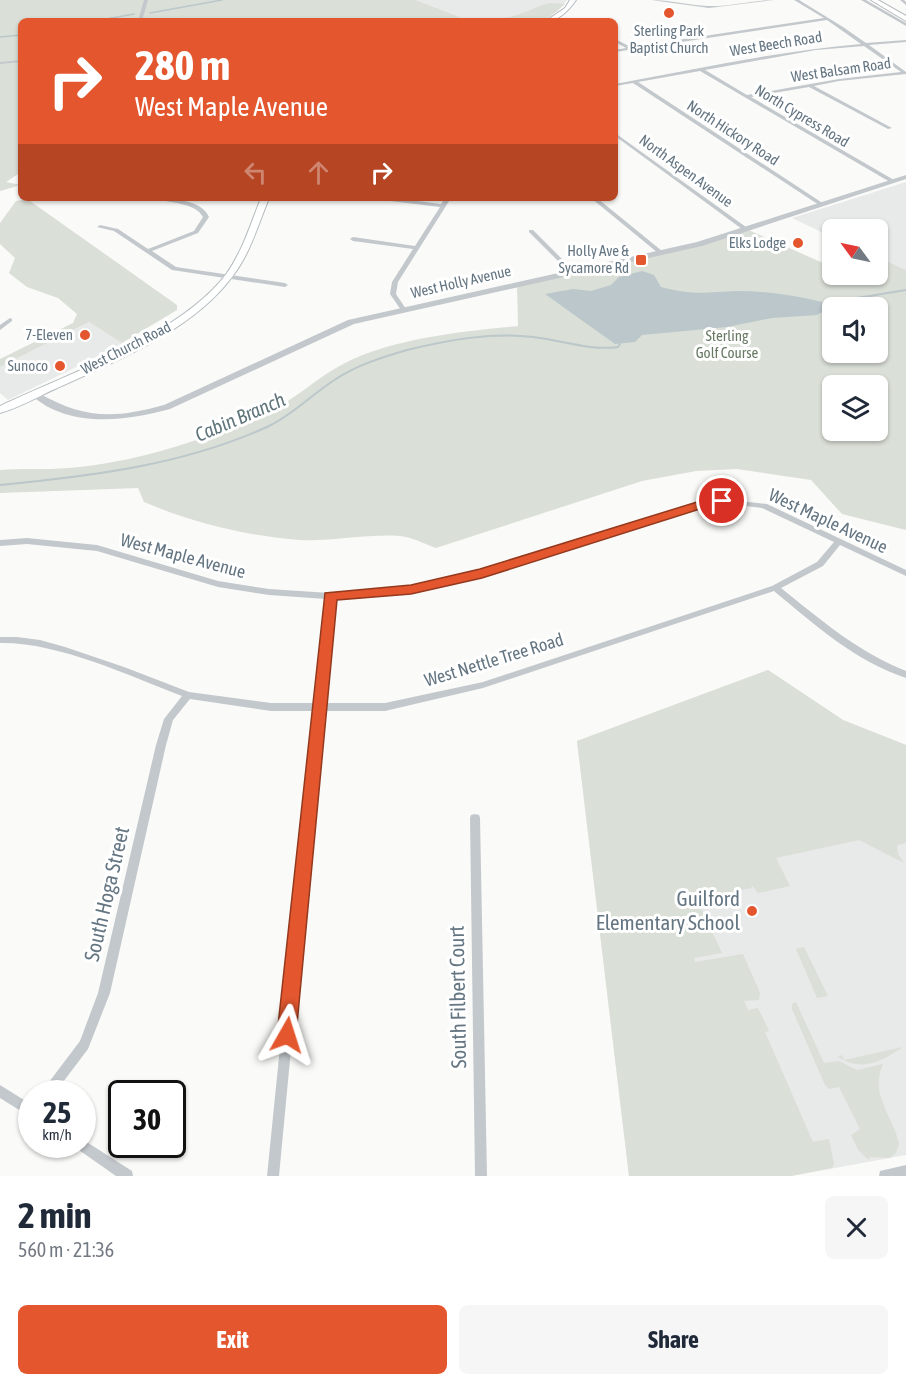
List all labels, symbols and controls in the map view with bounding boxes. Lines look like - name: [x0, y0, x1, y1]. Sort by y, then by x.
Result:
- marker: Sterling Park Baptist Church: [662, 6, 676, 20]
- place label: Sterling Park Baptist Church: [629, 22, 709, 56]
- street label: West Beech Road: [729, 28, 823, 59]
- text: 280 m: [135, 41, 230, 89]
- icon: right: [36, 42, 114, 120]
- street label: West Balsam Road: [790, 54, 892, 85]
- street label: North Cypress Road: [752, 81, 852, 150]
- text: West Maple Avenue: [135, 91, 328, 122]
- street label: North Hickory Road: [684, 97, 782, 169]
- street label: North Aspen Avenue: [636, 131, 736, 210]
- icon: left: [239, 156, 272, 189]
- icon: ahead: [302, 156, 335, 189]
- icon: right: [365, 156, 398, 189]
- north arrow: [822, 219, 888, 285]
- map controls: [822, 219, 888, 441]
- place label: Elks Lodge: [729, 234, 786, 251]
- marker: Elks Lodge: [791, 236, 805, 250]
- place label: Holly Ave & Sycamore Rd: [559, 242, 629, 276]
- marker: Holly Ave & Sycamore Rd: [634, 253, 648, 267]
- street label: West Holly Avenue: [409, 262, 513, 301]
- button: sound: [822, 297, 888, 363]
- street label: West Church Road: [78, 318, 173, 377]
- place label: 7-Eleven: [25, 326, 73, 343]
- park label: Sterling Golf Course: [696, 327, 759, 361]
- marker: 7-Eleven: [78, 328, 92, 342]
- place label: Sunoco: [8, 357, 48, 374]
- marker: Sunoco: [53, 359, 67, 373]
- button: layers: [822, 375, 888, 441]
- water label: Cabin Branch: [191, 387, 289, 446]
- pin: [696, 475, 747, 526]
- icon: arrive: [705, 484, 738, 517]
- street label: West Maple Avenue: [765, 484, 891, 557]
- street label: West Maple Avenue: [118, 529, 248, 582]
- street label: West Nettle Tree Road: [422, 628, 566, 691]
- street label: South Hoga Street: [79, 824, 133, 963]
- place label: Guilford Elementary School: [596, 886, 740, 934]
- marker: Guilford Elementary School: [745, 904, 759, 918]
- street label: South Filbert Court: [444, 925, 470, 1069]
- position arrow: [255, 1003, 319, 1067]
- speed limit sign: 30: [108, 1080, 186, 1158]
- text: 25: [43, 1095, 71, 1129]
- text: km/h: [42, 1126, 72, 1143]
- text: 2 min: [18, 1194, 92, 1236]
- button: close: [825, 1196, 888, 1259]
- text: 560 m · 21:36: [18, 1238, 114, 1261]
- button: Exit: [18, 1305, 447, 1374]
- button: Share: [459, 1305, 888, 1374]

